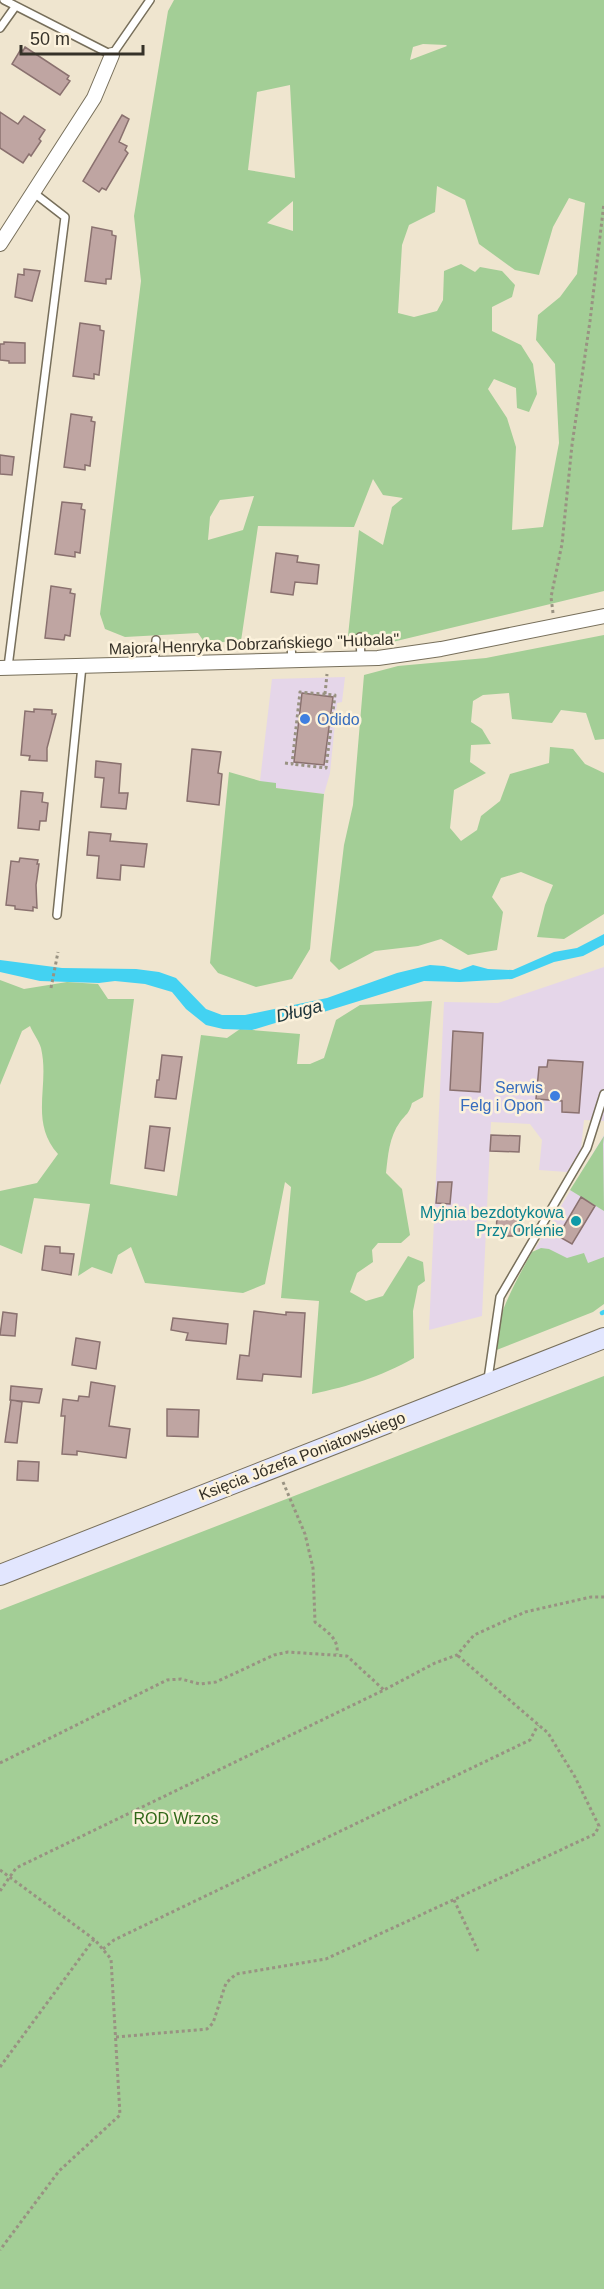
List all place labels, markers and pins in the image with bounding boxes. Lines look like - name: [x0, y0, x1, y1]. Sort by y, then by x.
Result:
- place label: Odido: [317, 711, 360, 728]
- marker: Odido: [298, 712, 312, 726]
- place label: Serwis Felg i Opon: [460, 1079, 543, 1114]
- marker: Serwis Felg i Opon: [548, 1089, 562, 1103]
- place label: Myjnia bezdotykowa Przy Orlenie: [420, 1204, 564, 1239]
- marker: Myjnia bezdotykowa Przy Orlenie: [569, 1214, 583, 1228]

